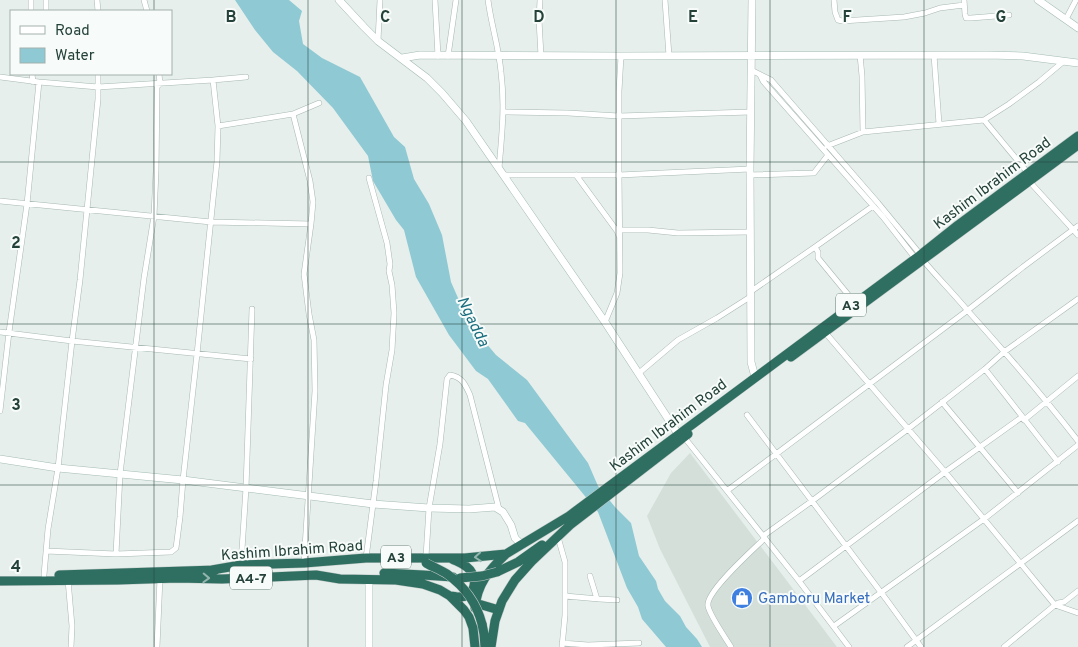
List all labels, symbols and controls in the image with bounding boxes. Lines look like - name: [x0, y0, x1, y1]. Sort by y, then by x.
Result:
- text: B: [225, 8, 237, 28]
- text: C: [380, 8, 390, 28]
- text: D: [533, 8, 545, 28]
- text: E: [688, 8, 698, 28]
- text: F: [842, 8, 852, 28]
- text: G: [996, 8, 1006, 28]
- legend: [10, 10, 172, 75]
- text: Road: [55, 22, 90, 41]
- text: Water: [55, 47, 95, 66]
- street label: Kashim Ibrahim Road: [930, 134, 1055, 235]
- text: 2: [11, 234, 21, 254]
- water label: Ngadda: [451, 293, 493, 351]
- road number: A3: [836, 294, 866, 316]
- street label: Kashim Ibrahim Road: [606, 376, 731, 477]
- text: 3: [11, 396, 21, 416]
- street label: Kashim Ibrahim Road: [220, 537, 364, 566]
- road number: A3: [381, 546, 411, 568]
- one-way arrow: [474, 551, 482, 562]
- text: 4: [11, 558, 21, 578]
- road number: A4-7: [230, 566, 272, 590]
- one-way arrow: [202, 573, 210, 584]
- shop icon: Gamboru Market: [730, 586, 754, 610]
- place label: Gamboru Market: [758, 590, 870, 609]

